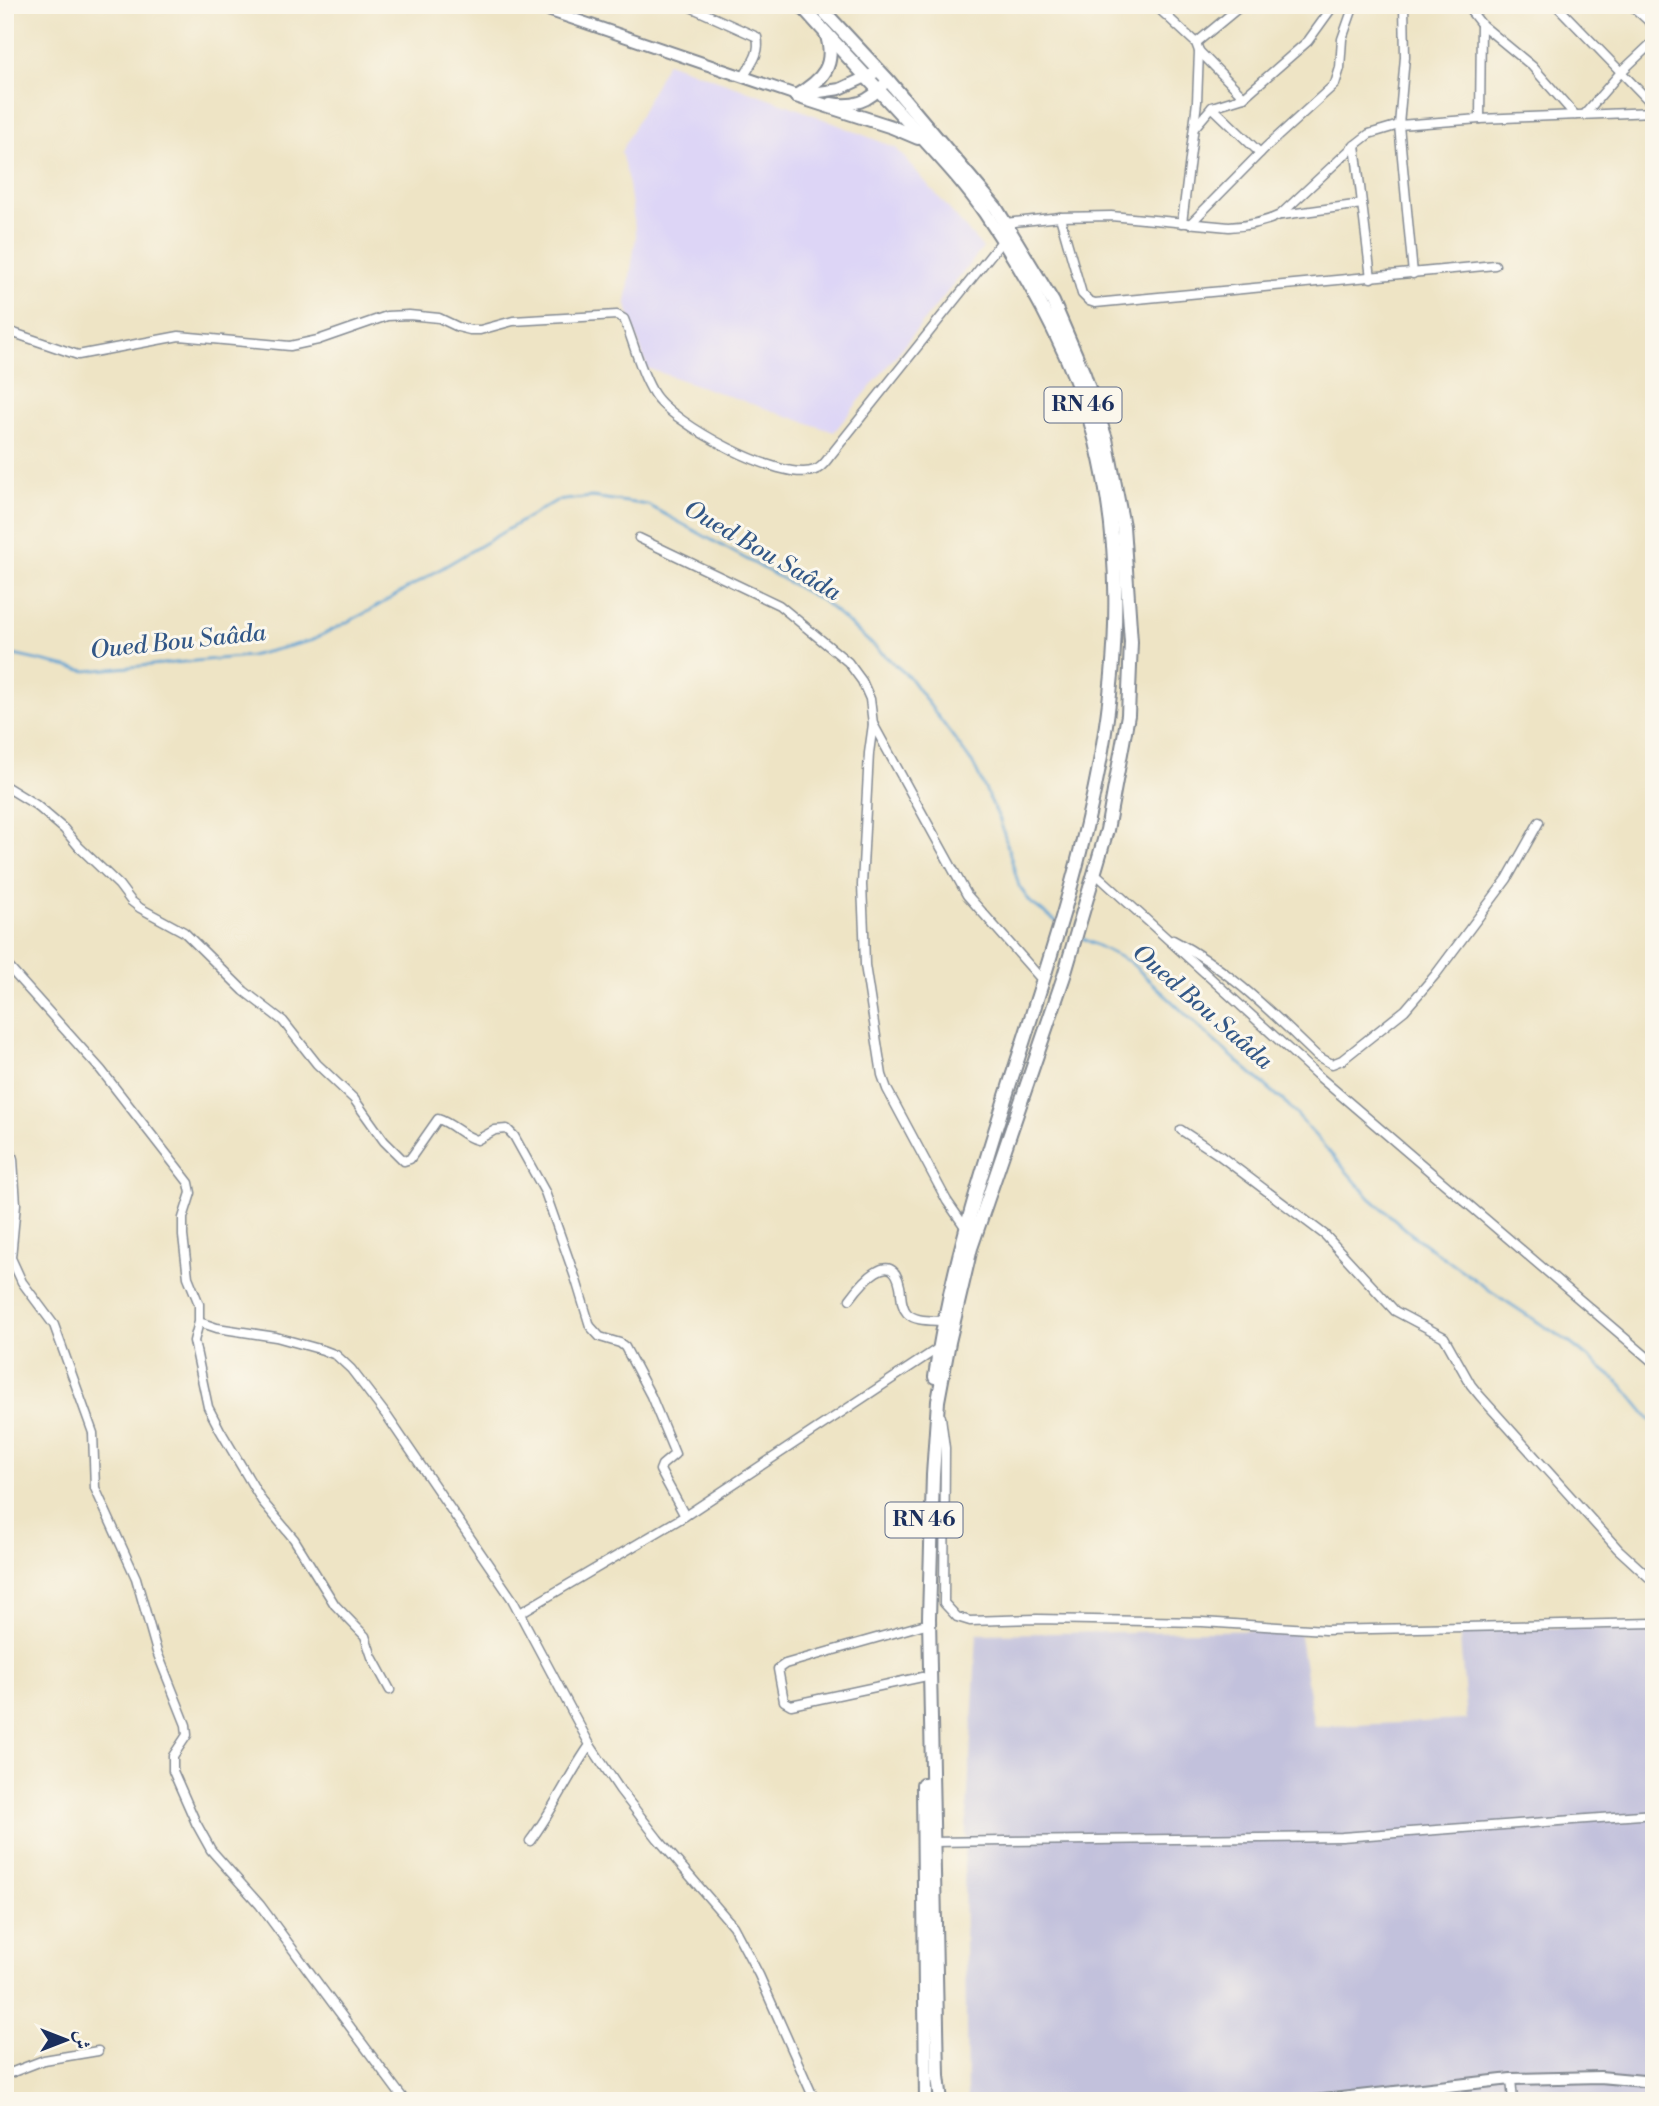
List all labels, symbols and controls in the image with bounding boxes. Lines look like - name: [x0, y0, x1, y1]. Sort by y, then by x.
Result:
- road number: RN 46: [1044, 388, 1122, 422]
- water label: Oued Bou Saâda: [678, 494, 846, 608]
- water label: Oued Bou Saâda: [89, 618, 268, 666]
- water label: Oued Bou Saâda: [1126, 938, 1279, 1077]
- road number: RN 46: [886, 1502, 962, 1538]
- north arrow: [32, 2004, 102, 2074]
- text: ش: [70, 2031, 94, 2049]

